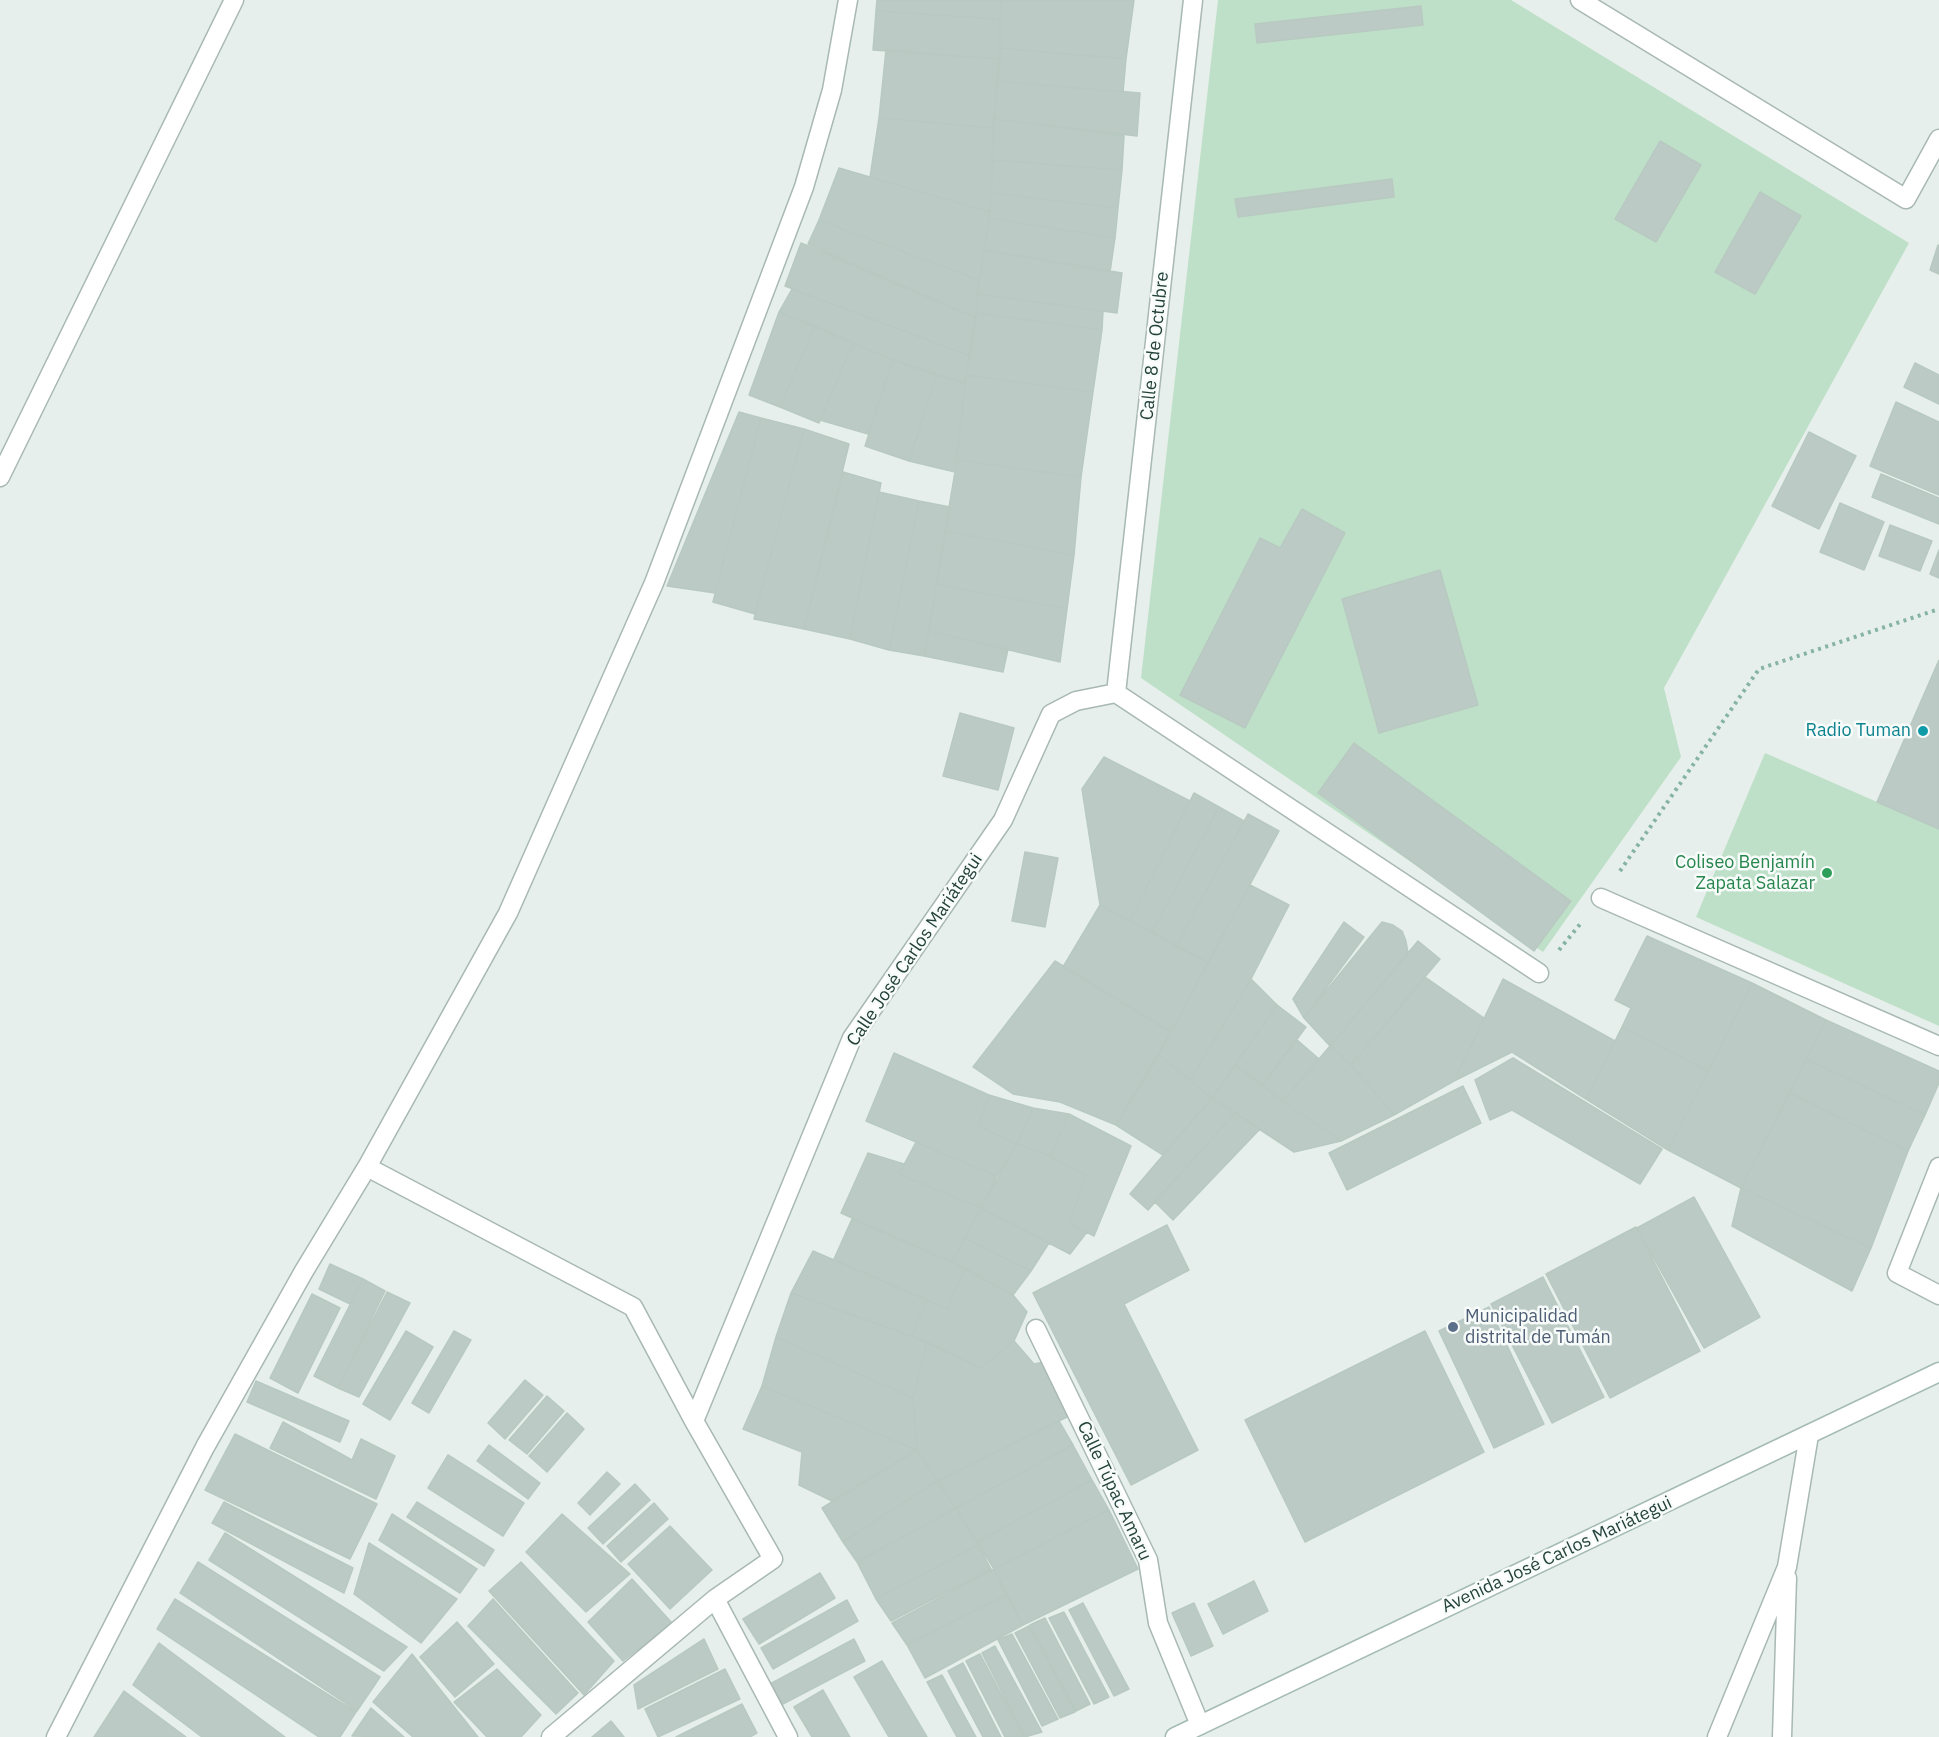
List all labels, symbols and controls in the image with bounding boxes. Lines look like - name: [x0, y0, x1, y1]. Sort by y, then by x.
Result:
- street label: Calle 8 de Octubre: [1136, 271, 1174, 421]
- place label: Radio Tuman: [1806, 720, 1911, 742]
- marker: Radio Tuman: [1916, 724, 1930, 738]
- street label: Calle José Carlos Mariátegui: [842, 850, 988, 1050]
- place label: Coliseo Benjamín Zapata Salazar: [1675, 852, 1815, 894]
- marker: Coliseo Benjamín Zapata Salazar: [1820, 866, 1834, 880]
- place label: Municipalidad distrital de Tumán: [1465, 1306, 1611, 1348]
- marker: Municipalidad distrital de Tumán: [1446, 1320, 1460, 1334]
- street label: Calle Túpac Amaru: [1072, 1418, 1156, 1564]
- street label: Avenida José Carlos Mariátegui: [1438, 1492, 1676, 1618]

